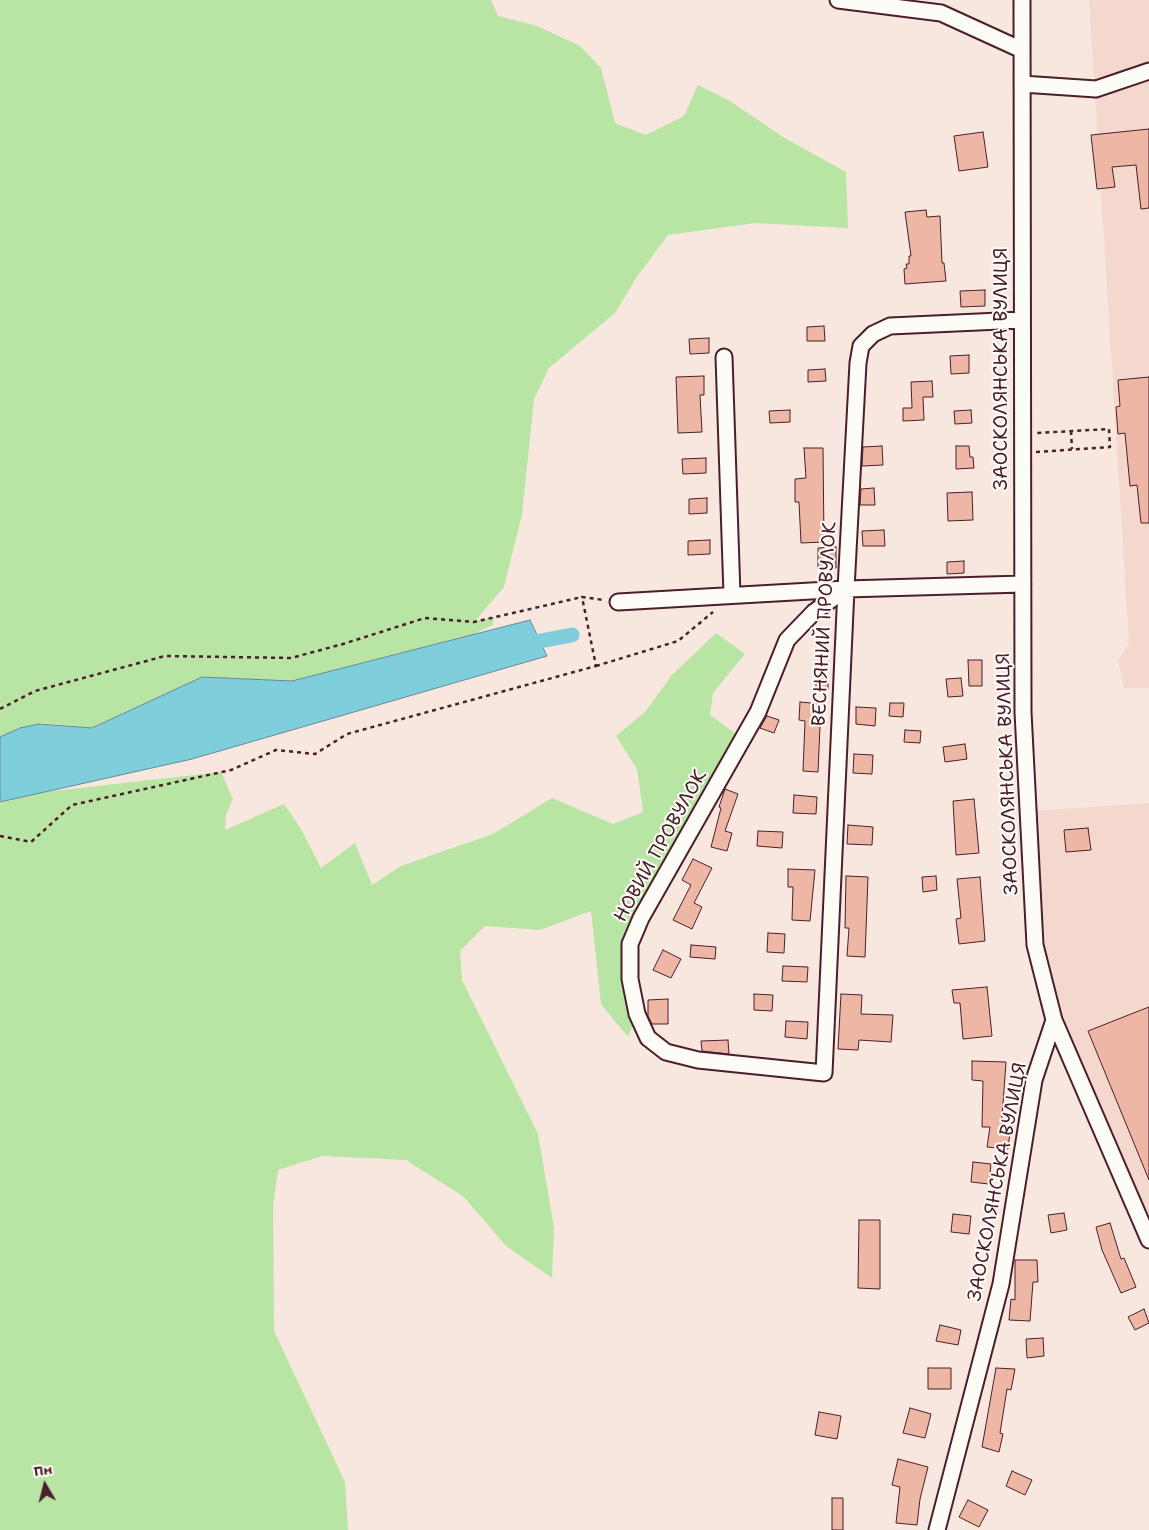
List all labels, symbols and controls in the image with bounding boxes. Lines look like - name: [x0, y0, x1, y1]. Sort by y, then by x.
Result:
- street label: ЗАОСКОЛЯНСЬКА ВУЛИЦЯ: [991, 248, 1013, 490]
- street label: ВЕСНЯНИЙ ПРОВУЛОК: [808, 521, 842, 727]
- street label: ЗАОСКОЛЯНСЬКА ВУЛИЦЯ: [992, 652, 1024, 896]
- street label: НОВИЙ ПРОВУЛОК: [610, 766, 712, 926]
- street label: ЗАОСКОЛЯНСЬКА ВУЛИЦЯ: [964, 1061, 1032, 1303]
- north arrow: [20, 1460, 70, 1510]
- text: Пн: [32, 1460, 53, 1480]

